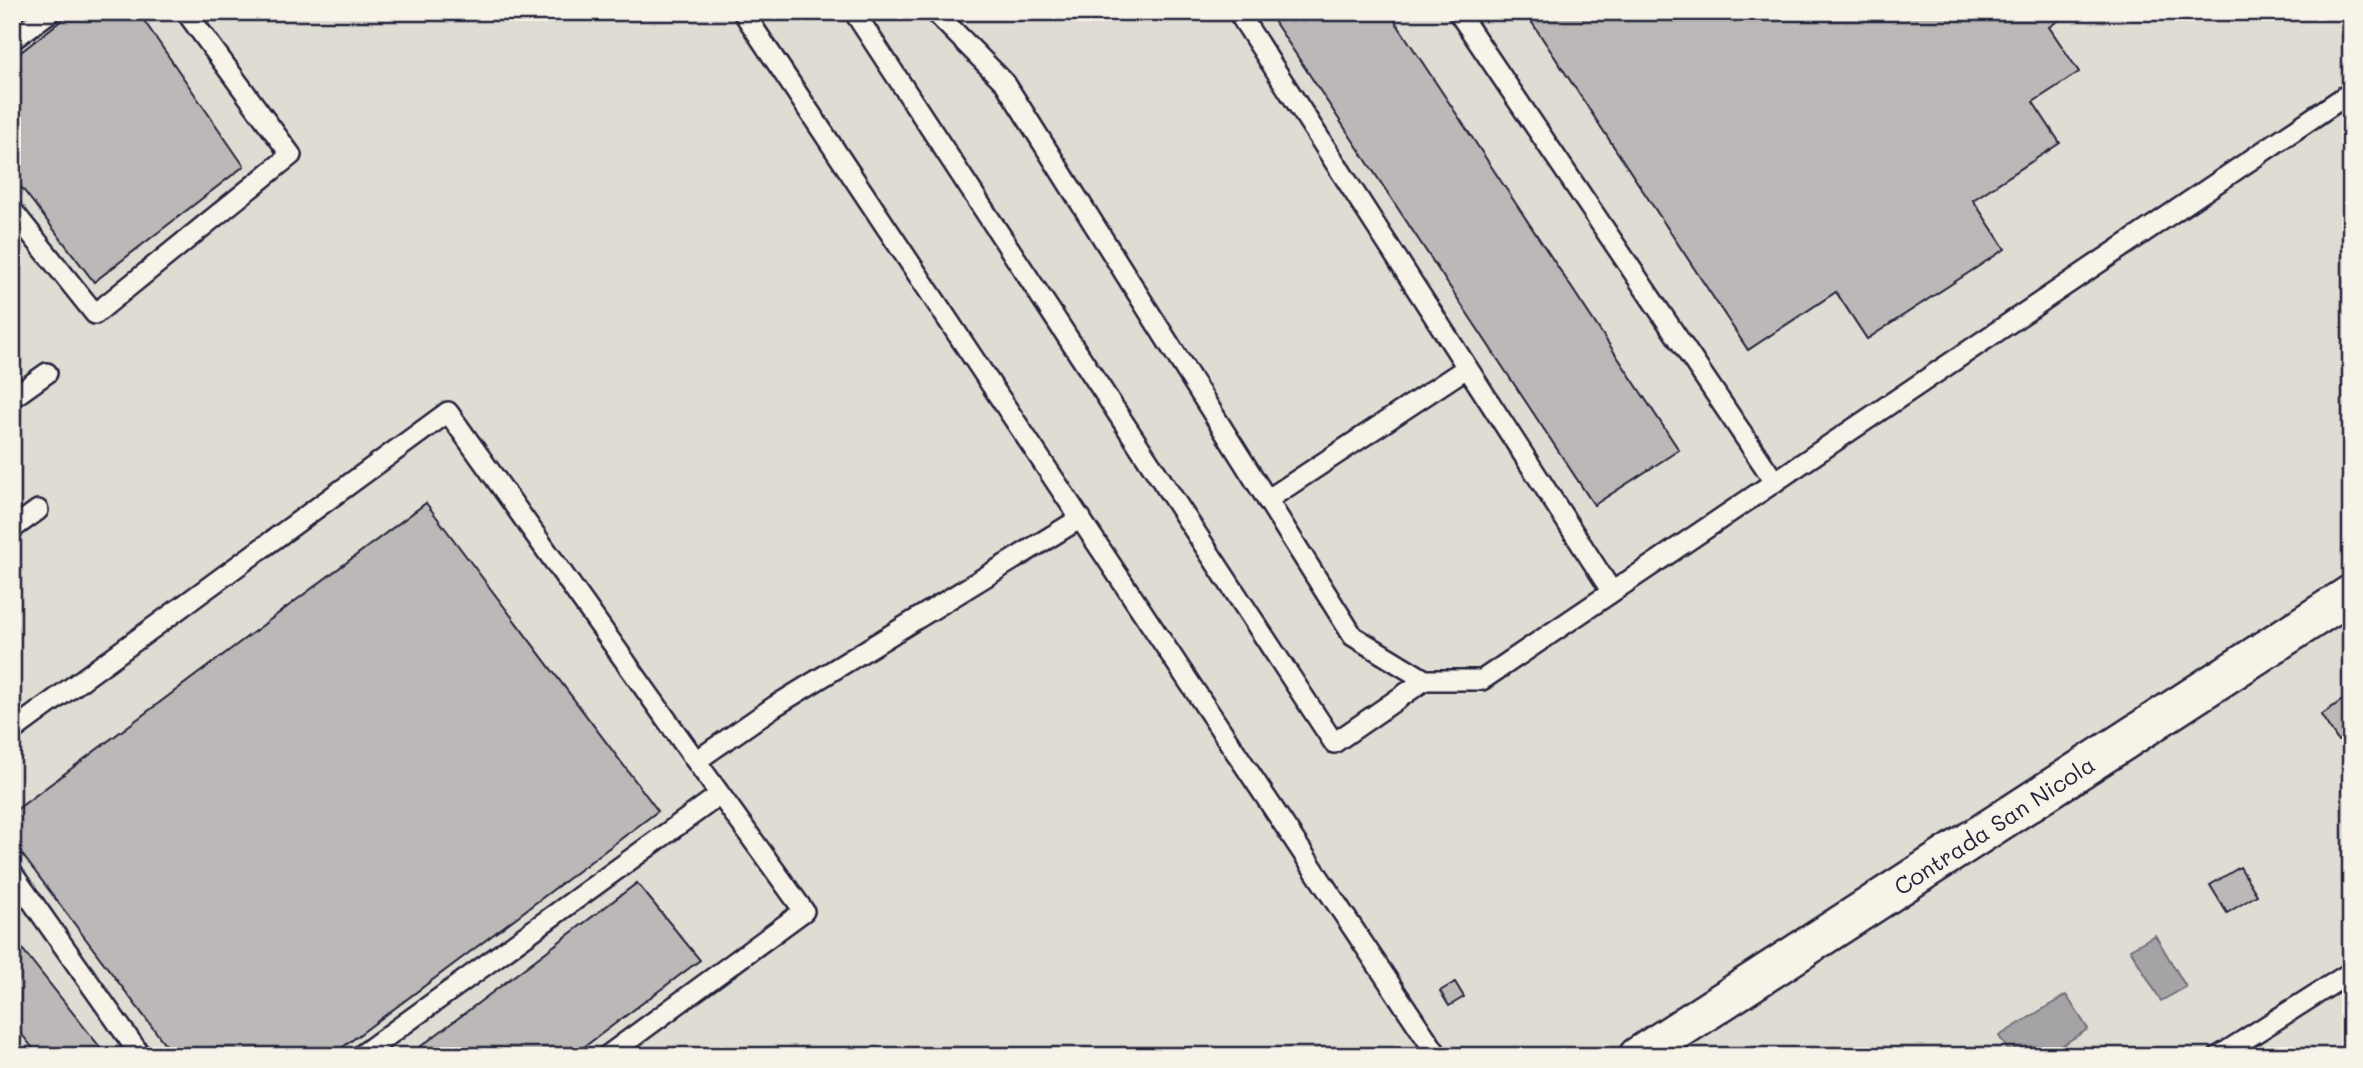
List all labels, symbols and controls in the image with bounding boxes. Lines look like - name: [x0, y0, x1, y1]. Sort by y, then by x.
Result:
- street label: Contrada San Nicola: [1888, 749, 2100, 901]

